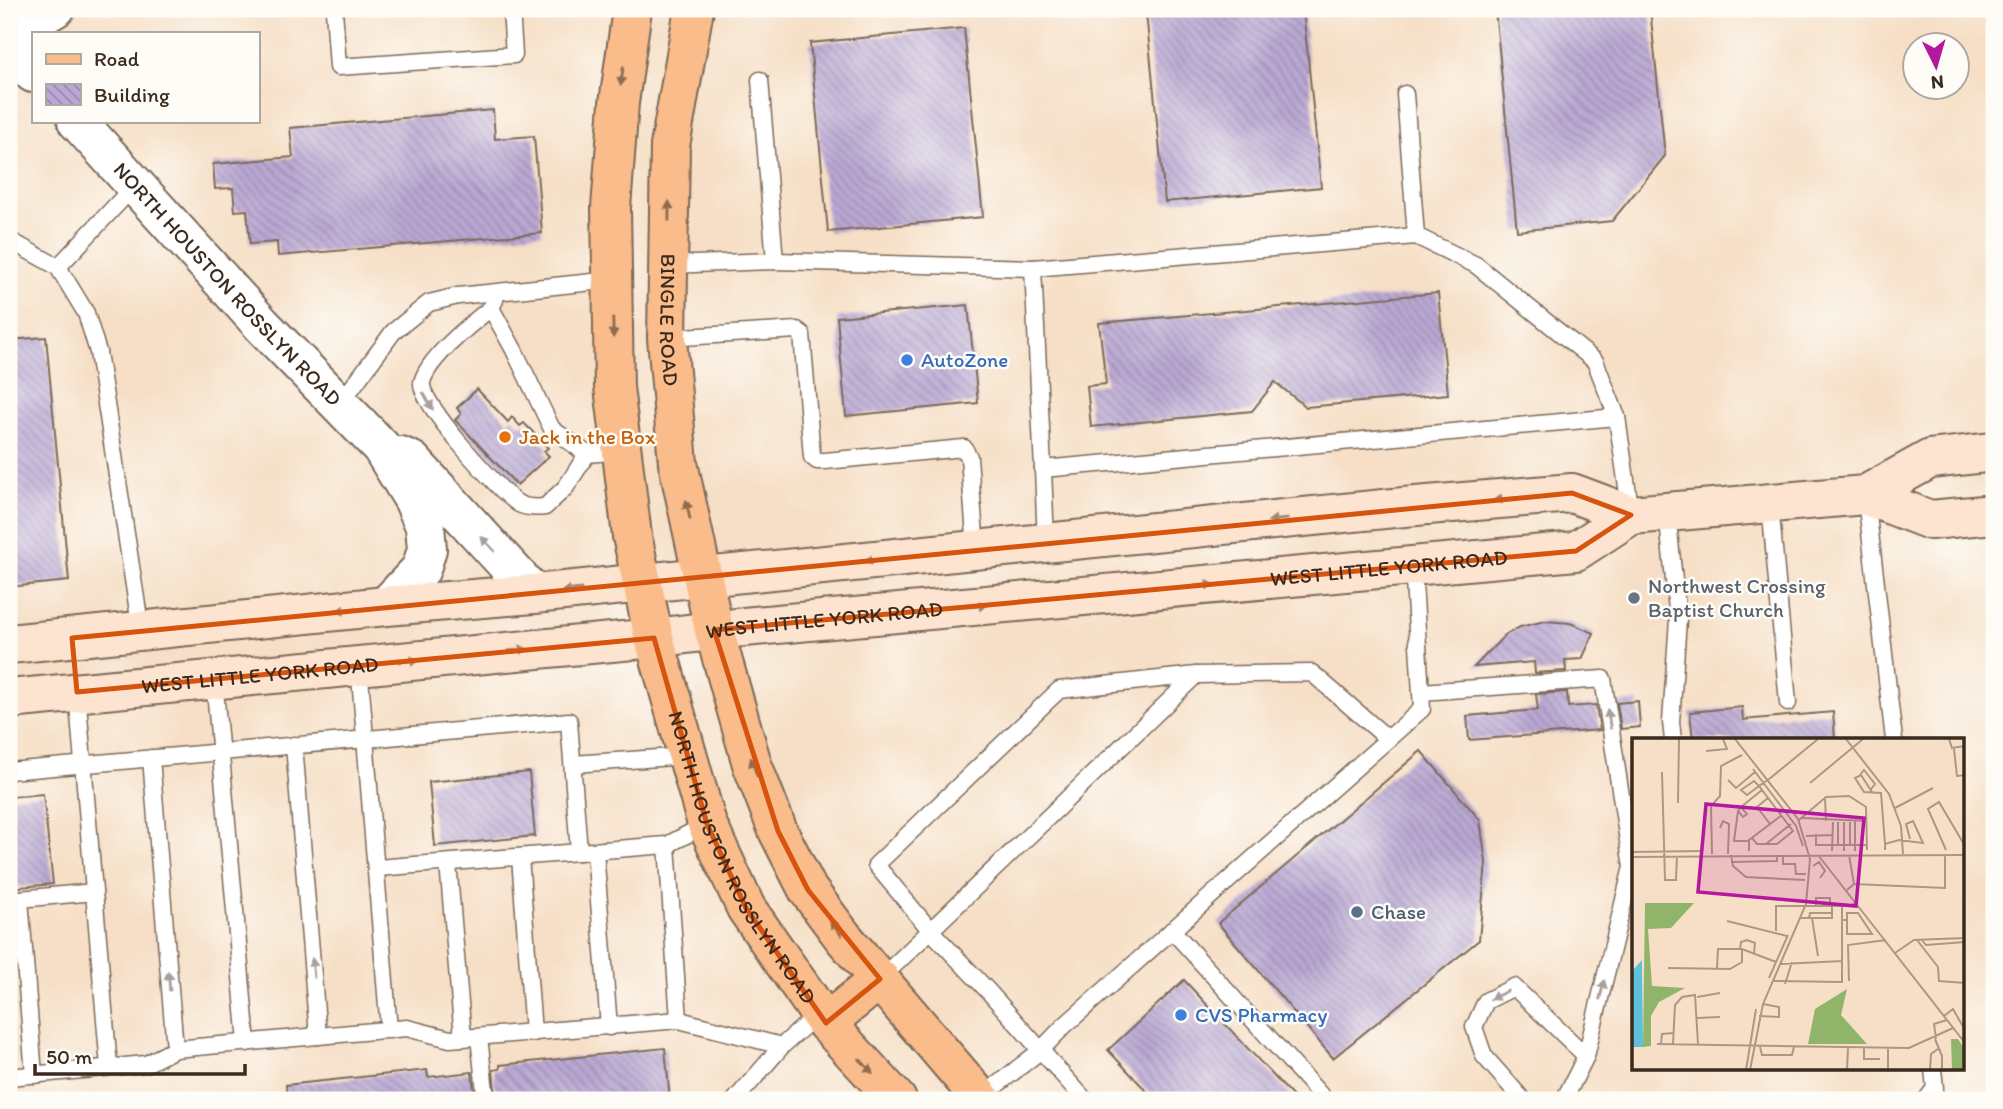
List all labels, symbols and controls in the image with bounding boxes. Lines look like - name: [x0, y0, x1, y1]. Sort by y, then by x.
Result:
- legend: [32, 32, 259, 122]
- north arrow: [1902, 32, 1972, 102]
- text: Road: [94, 46, 140, 71]
- one-way arrow: [617, 65, 628, 87]
- text: N: [1930, 70, 1945, 94]
- text: Building: [94, 82, 170, 107]
- street label: NORTH HOUSTON ROSSLYN ROAD: [109, 157, 347, 411]
- one-way arrow: [663, 199, 675, 221]
- street label: BINGLE ROAD: [655, 253, 684, 387]
- one-way arrow: [608, 317, 619, 339]
- place label: AutoZone: [921, 347, 1008, 372]
- marker: AutoZone: [899, 352, 915, 368]
- one-way arrow: [422, 391, 434, 411]
- place label: Jack in the Box: [519, 424, 656, 449]
- marker: Jack in the Box: [497, 429, 513, 445]
- one-way arrow: [1493, 494, 1515, 505]
- one-way arrow: [683, 499, 694, 521]
- one-way arrow: [1267, 515, 1289, 526]
- one-way arrow: [480, 535, 496, 553]
- street label: WEST LITTLE YORK ROAD: [1269, 544, 1509, 591]
- one-way arrow: [863, 555, 885, 566]
- place label: Northwest Crossing Baptist Church: [1648, 573, 1826, 622]
- one-way arrow: [1193, 579, 1215, 590]
- one-way arrow: [561, 585, 583, 596]
- marker: Northwest Crossing Baptist Church: [1626, 590, 1642, 606]
- street label: WEST LITTLE YORK ROAD: [704, 596, 944, 644]
- one-way arrow: [966, 600, 988, 611]
- one-way arrow: [335, 605, 357, 616]
- one-way arrow: [507, 645, 529, 656]
- street label: WEST LITTLE YORK ROAD: [140, 651, 380, 698]
- one-way arrow: [398, 655, 420, 666]
- street label: NORTH HOUSTON ROSSLYN ROAD: [663, 708, 822, 1009]
- one-way arrow: [1603, 708, 1614, 730]
- inset map: [1632, 738, 1965, 1070]
- one-way arrow: [748, 757, 759, 778]
- place label: Chase: [1371, 899, 1426, 924]
- marker: Chase: [1349, 904, 1365, 920]
- one-way arrow: [829, 919, 843, 937]
- one-way arrow: [307, 957, 318, 979]
- one-way arrow: [163, 970, 174, 992]
- one-way arrow: [1597, 979, 1608, 1001]
- one-way arrow: [1488, 988, 1508, 1000]
- place label: CVS Pharmacy: [1195, 1002, 1327, 1027]
- marker: CVS Pharmacy: [1173, 1007, 1189, 1023]
- scale bar: [35, 1032, 245, 1076]
- text: 50 m: [46, 1044, 93, 1069]
- one-way arrow: [857, 1057, 873, 1074]

